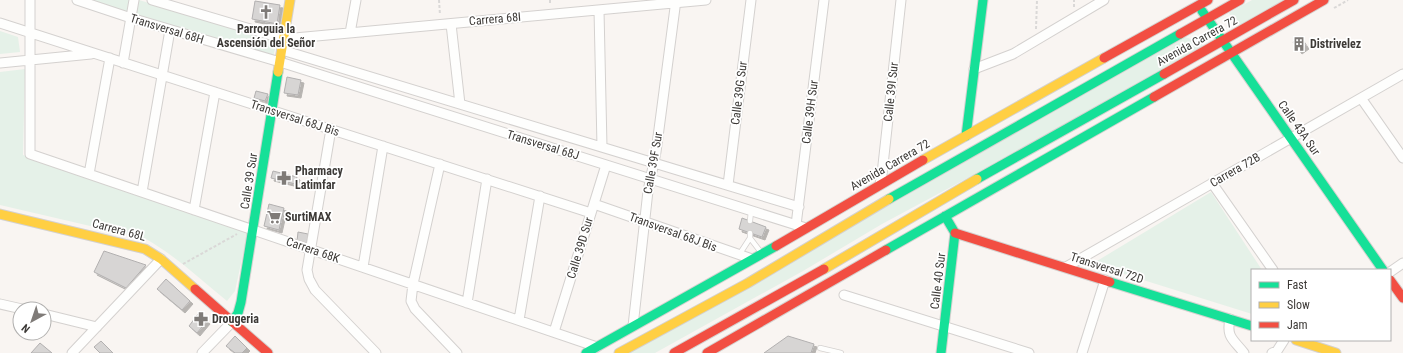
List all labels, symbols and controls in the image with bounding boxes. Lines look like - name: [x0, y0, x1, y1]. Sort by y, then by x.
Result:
- church icon: Parroguia la Ascensión del Señor: [258, 4, 274, 20]
- street label: Carrera 68I: [468, 10, 522, 28]
- street label: Transversal 68H: [128, 11, 206, 47]
- street label: Avenida Carrera 72: [1154, 13, 1240, 69]
- place label: Parroguia la Ascensión del Señor: [217, 22, 315, 50]
- building icon: Distrivelez: [1291, 36, 1307, 52]
- place label: Distrivelez: [1310, 37, 1361, 51]
- street label: Calle 39G Sur: [728, 60, 750, 126]
- street label: Calle 39I Sur: [881, 61, 901, 122]
- street label: Calle 39H Sur: [799, 79, 821, 145]
- street label: Transversal 68J Bis: [249, 97, 341, 139]
- street label: Calle 43A Sur: [1275, 98, 1323, 158]
- street label: Transversal 68J: [505, 127, 581, 163]
- street label: Calle 39F Sur: [641, 131, 665, 195]
- street label: Avenida Carrera 72: [848, 137, 932, 193]
- street label: Carrera 72B: [1207, 150, 1263, 190]
- street label: Calle 39 Sur: [238, 152, 260, 210]
- place label: Pharmacy Latimfar: [295, 164, 343, 192]
- pharmacy icon: Pharmacy Latimfar: [276, 170, 292, 186]
- supermarket icon: SurtiMAX: [266, 209, 282, 225]
- place label: SurtiMAX: [285, 210, 332, 224]
- street label: Transversal 68J Bis: [627, 210, 719, 254]
- street label: Calle 39D Sur: [564, 215, 596, 280]
- street label: Carrera 68L: [91, 216, 148, 244]
- street label: Carrera 68K: [284, 234, 342, 266]
- street label: Transversal 72D: [1069, 250, 1145, 286]
- street label: Calle 40 Sur: [928, 252, 948, 310]
- legend: [1251, 269, 1391, 341]
- text: Fast: [1287, 278, 1308, 292]
- text: Slow: [1287, 298, 1310, 312]
- north arrow: [12, 301, 52, 341]
- pharmacy icon: Drougeria: [193, 311, 209, 327]
- place label: Drougeria: [212, 312, 259, 326]
- text: Jam: [1287, 318, 1308, 332]
- text: N: [19, 321, 33, 335]

